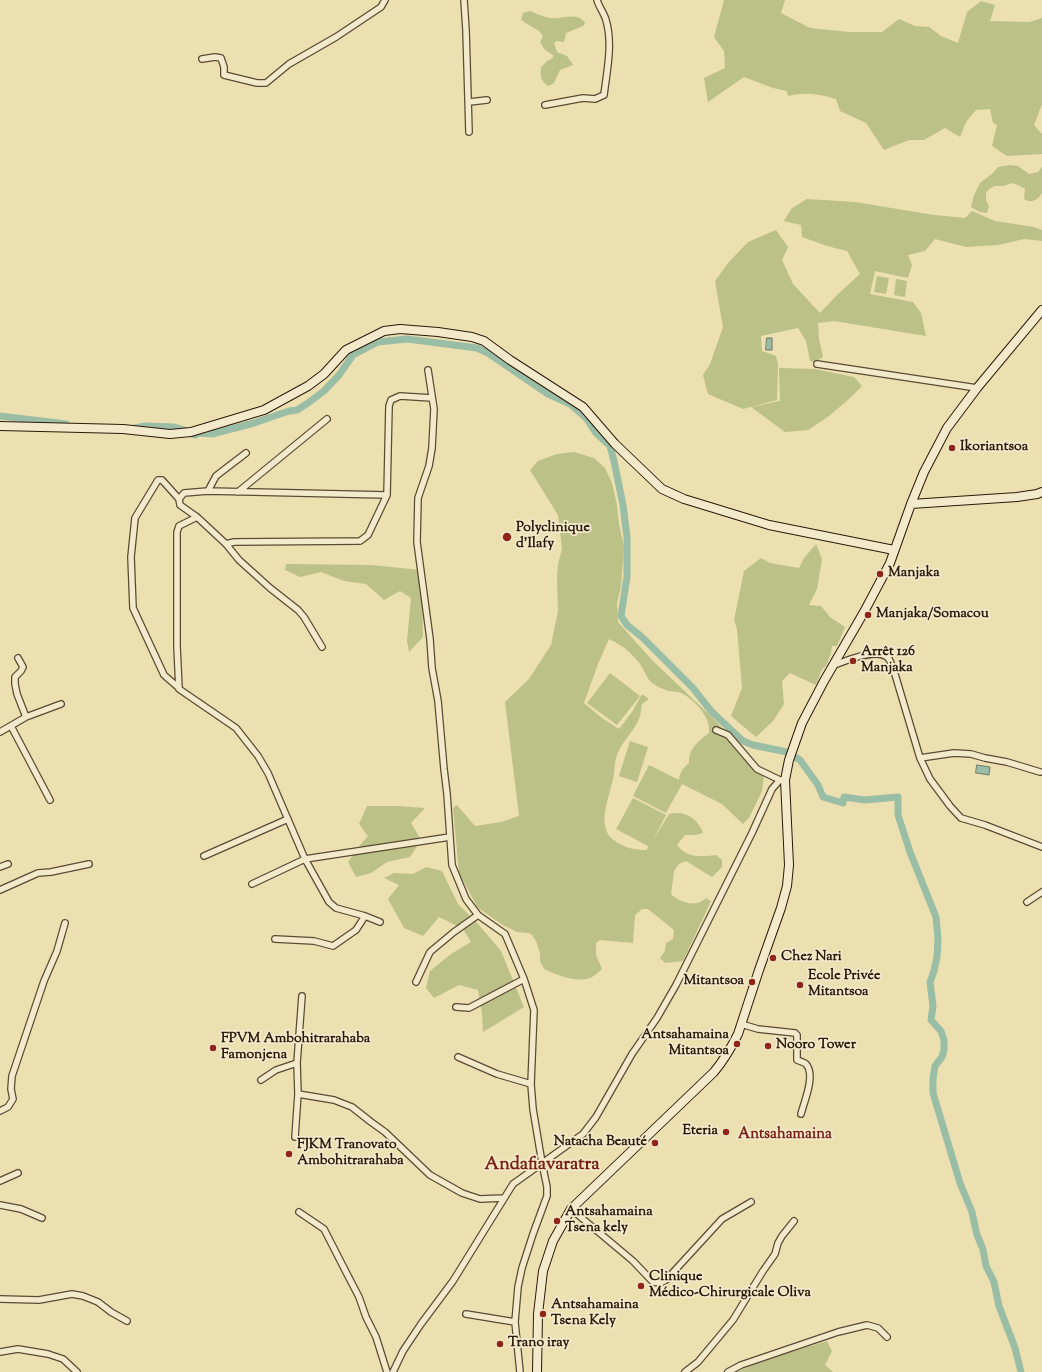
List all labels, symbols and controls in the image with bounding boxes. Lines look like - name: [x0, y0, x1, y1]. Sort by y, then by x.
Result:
- place label: Ikoriantsoa: [960, 440, 1028, 456]
- marker: Ikoriantsoa: [947, 443, 957, 453]
- place label: Polyclinique d'Ilafy: [516, 521, 590, 554]
- marker: Polyclinique d'Ilafy: [501, 531, 513, 543]
- place label: Manjaka: [888, 566, 940, 582]
- marker: Manjaka: [875, 569, 885, 579]
- place label: Manjaka/Somacou: [876, 607, 989, 623]
- marker: Manjaka/Somacou: [863, 610, 873, 620]
- place label: Arrêt 126 Manjaka: [861, 645, 915, 678]
- marker: Arrêt 126 Manjaka: [848, 656, 858, 666]
- place label: Chez Nari: [781, 950, 842, 966]
- marker: Chez Nari: [768, 953, 778, 963]
- place label: Ecole Privée Mitantsoa: [808, 969, 880, 1002]
- place label: Mitantsoa: [683, 974, 744, 990]
- marker: Mitantsoa: [747, 977, 757, 987]
- marker: Ecole Privée Mitantsoa: [795, 980, 805, 990]
- place label: Antsahamaina Mitantsoa: [641, 1028, 729, 1060]
- place label: FPVM Ambohitrarahaba Famonjena: [221, 1032, 370, 1064]
- place label: Nooro Tower: [776, 1038, 856, 1054]
- marker: Antsahamaina Mitantsoa: [732, 1039, 742, 1049]
- marker: Nooro Tower: [763, 1041, 773, 1051]
- marker: FPVM Ambohitrarahaba Famonjena: [208, 1043, 218, 1053]
- place label: Eteria: [683, 1124, 718, 1140]
- district label: Antsahamaina: [738, 1126, 832, 1144]
- marker: Eteria: [721, 1127, 731, 1137]
- place label: Natacha Beauté: [554, 1135, 647, 1151]
- place label: FJKM Tranovato Ambohitrarahaba: [297, 1138, 404, 1170]
- marker: Natacha Beauté: [650, 1138, 660, 1148]
- marker: FJKM Tranovato Ambohitrarahaba: [284, 1149, 294, 1159]
- district label: Andafiavaratra: [485, 1155, 599, 1177]
- place label: Antsahamaina Tsena kely: [565, 1205, 653, 1238]
- marker: Antsahamaina Tsena kely: [552, 1216, 562, 1226]
- place label: Clinique Médico-Chirurgicale Oliva: [649, 1270, 811, 1302]
- marker: Clinique Médico-Chirurgicale Oliva: [636, 1281, 646, 1291]
- place label: Antsahamaina Tsena Kely: [551, 1298, 639, 1330]
- marker: Antsahamaina Tsena Kely: [538, 1309, 548, 1319]
- place label: Trano iray: [508, 1336, 569, 1352]
- marker: Trano iray: [495, 1339, 505, 1349]

